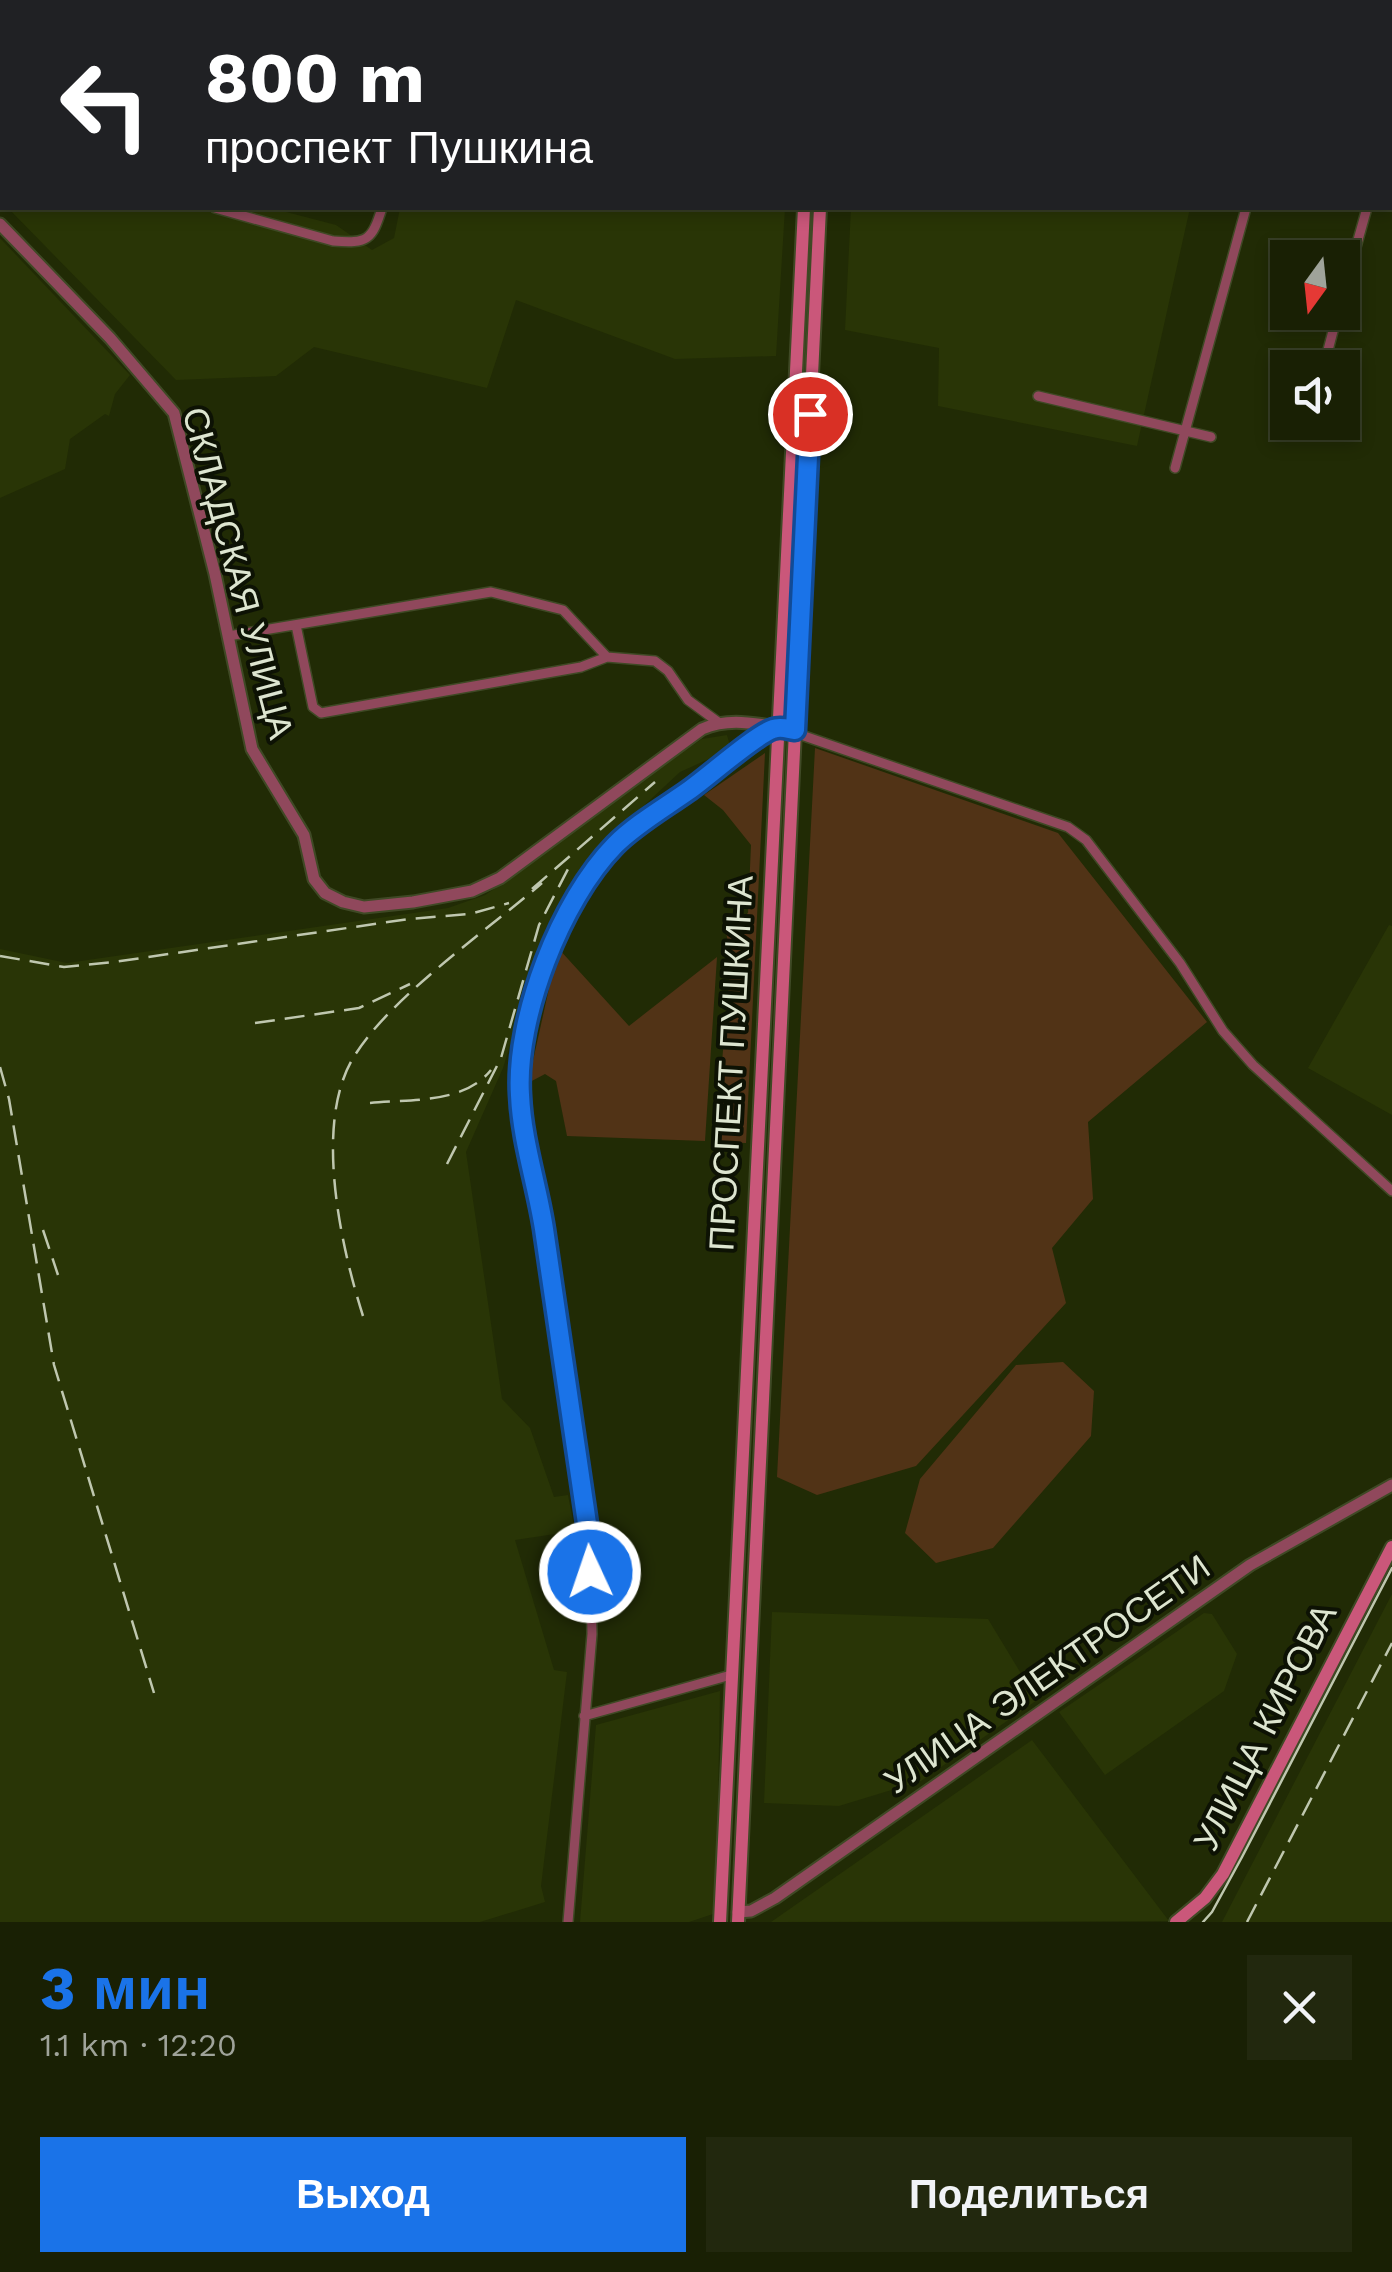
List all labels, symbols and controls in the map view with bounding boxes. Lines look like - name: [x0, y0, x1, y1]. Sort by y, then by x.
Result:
- text: 800 m: [205, 37, 425, 119]
- icon: left: [40, 40, 170, 170]
- text: проспект Пушкина: [205, 121, 593, 174]
- north arrow: [1270, 240, 1360, 330]
- map controls: [1270, 240, 1360, 440]
- button: sound: [1270, 350, 1360, 440]
- pin: [768, 372, 853, 457]
- icon: arrive: [783, 387, 838, 442]
- street label: СКЛАДСКАЯ УЛИЦА: [174, 403, 303, 744]
- street label: ПРОСПЕКТ ПУШКИНА: [700, 873, 762, 1252]
- position arrow: [538, 1520, 642, 1624]
- street label: УЛИЦА ЭЛЕКТРОСЕТИ: [876, 1546, 1218, 1802]
- street label: УЛИЦА КИРОВА: [1185, 1596, 1346, 1857]
- text: 3 мин: [40, 1953, 210, 2024]
- button: close: [1247, 1955, 1352, 2060]
- text: 1.1 km · 12:20: [40, 2026, 237, 2064]
- button: Выход: [40, 2137, 686, 2252]
- button: Поделиться: [706, 2137, 1352, 2252]

